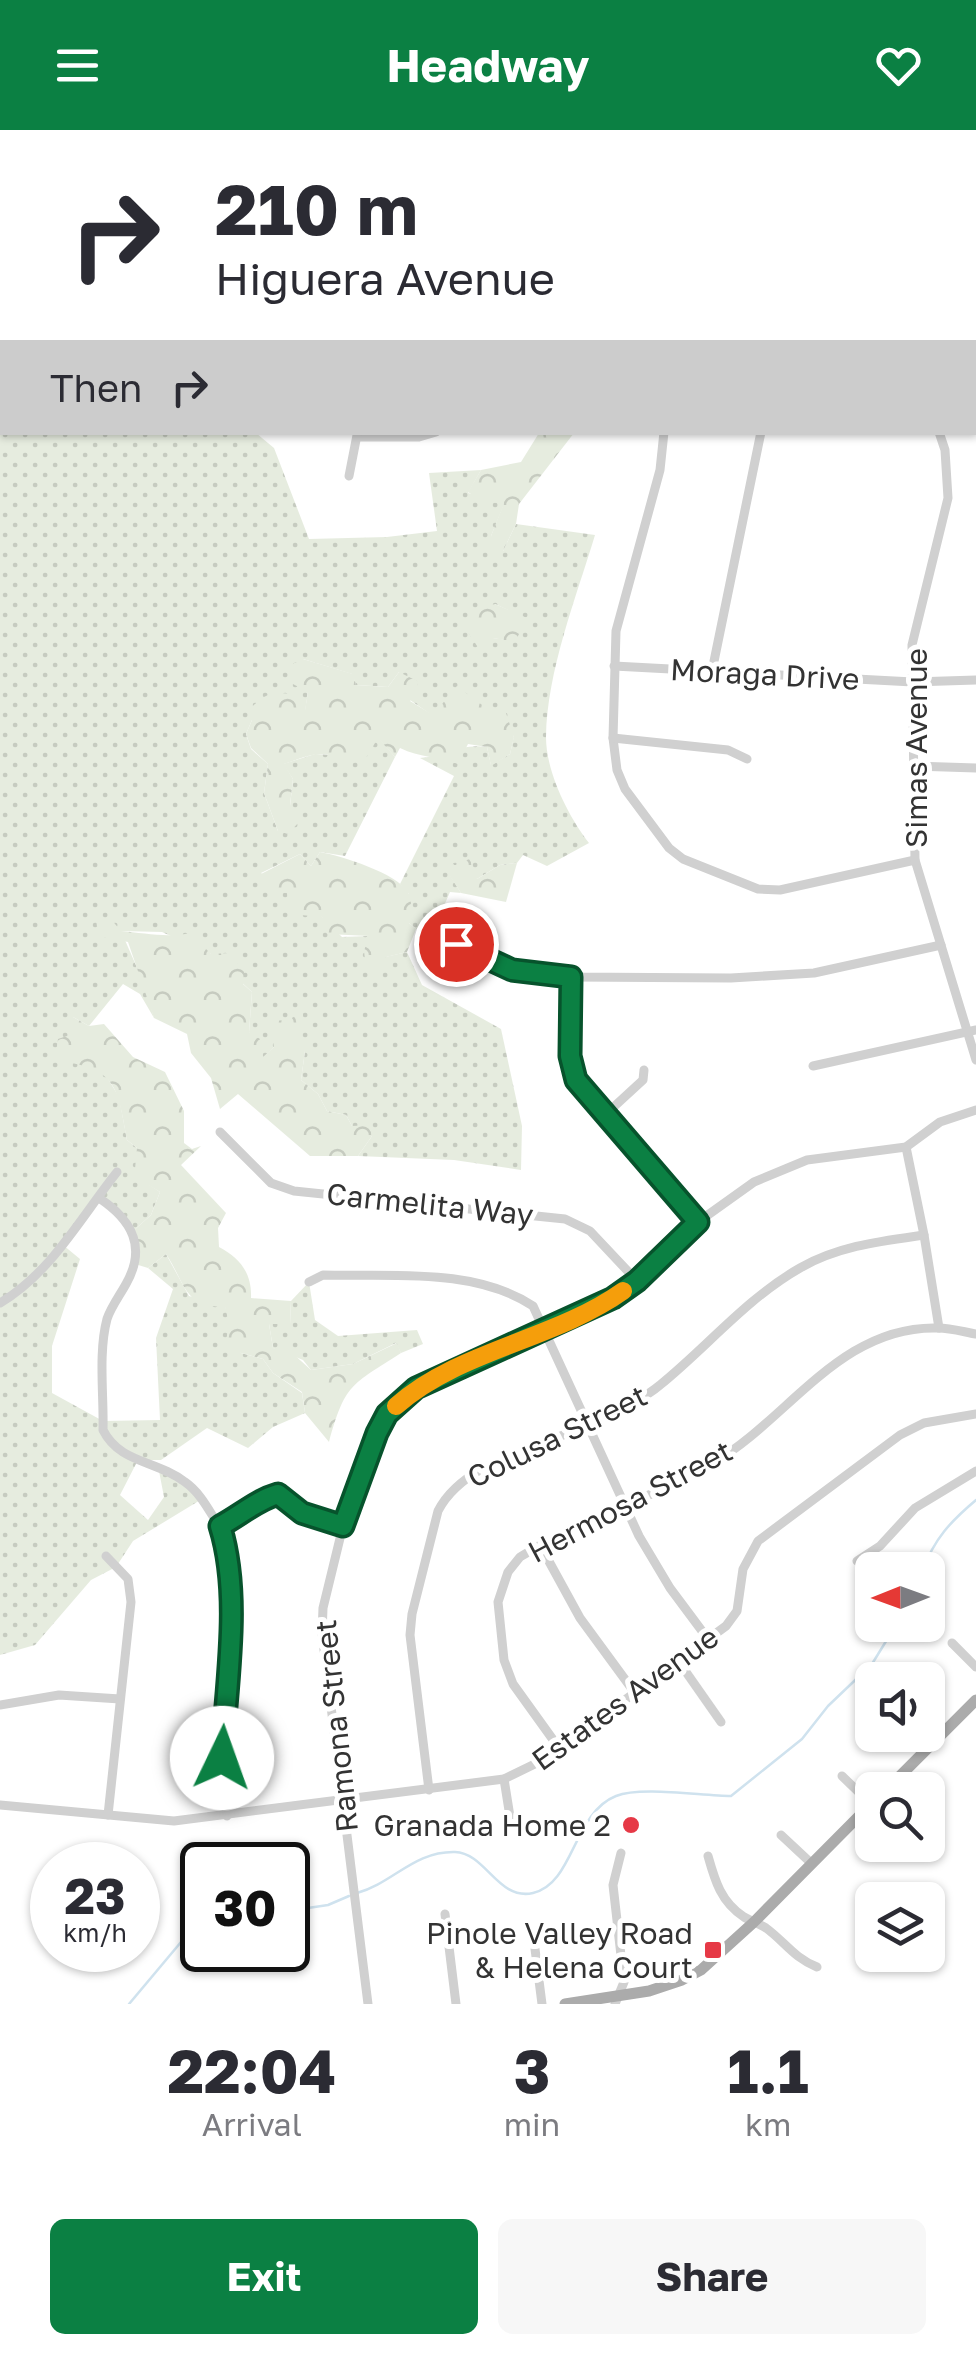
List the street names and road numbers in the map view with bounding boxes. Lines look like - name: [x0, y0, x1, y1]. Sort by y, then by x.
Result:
- street label: Simas Avenue: [898, 648, 934, 848]
- street label: Moraga Drive: [669, 651, 861, 697]
- street label: Carmelita Way: [325, 1175, 535, 1233]
- street label: Colusa Street: [461, 1377, 653, 1495]
- street label: Hermosa Street: [522, 1432, 738, 1570]
- street label: Ramona Street: [307, 1618, 365, 1834]
- street label: Estates Avenue: [525, 1618, 725, 1778]

